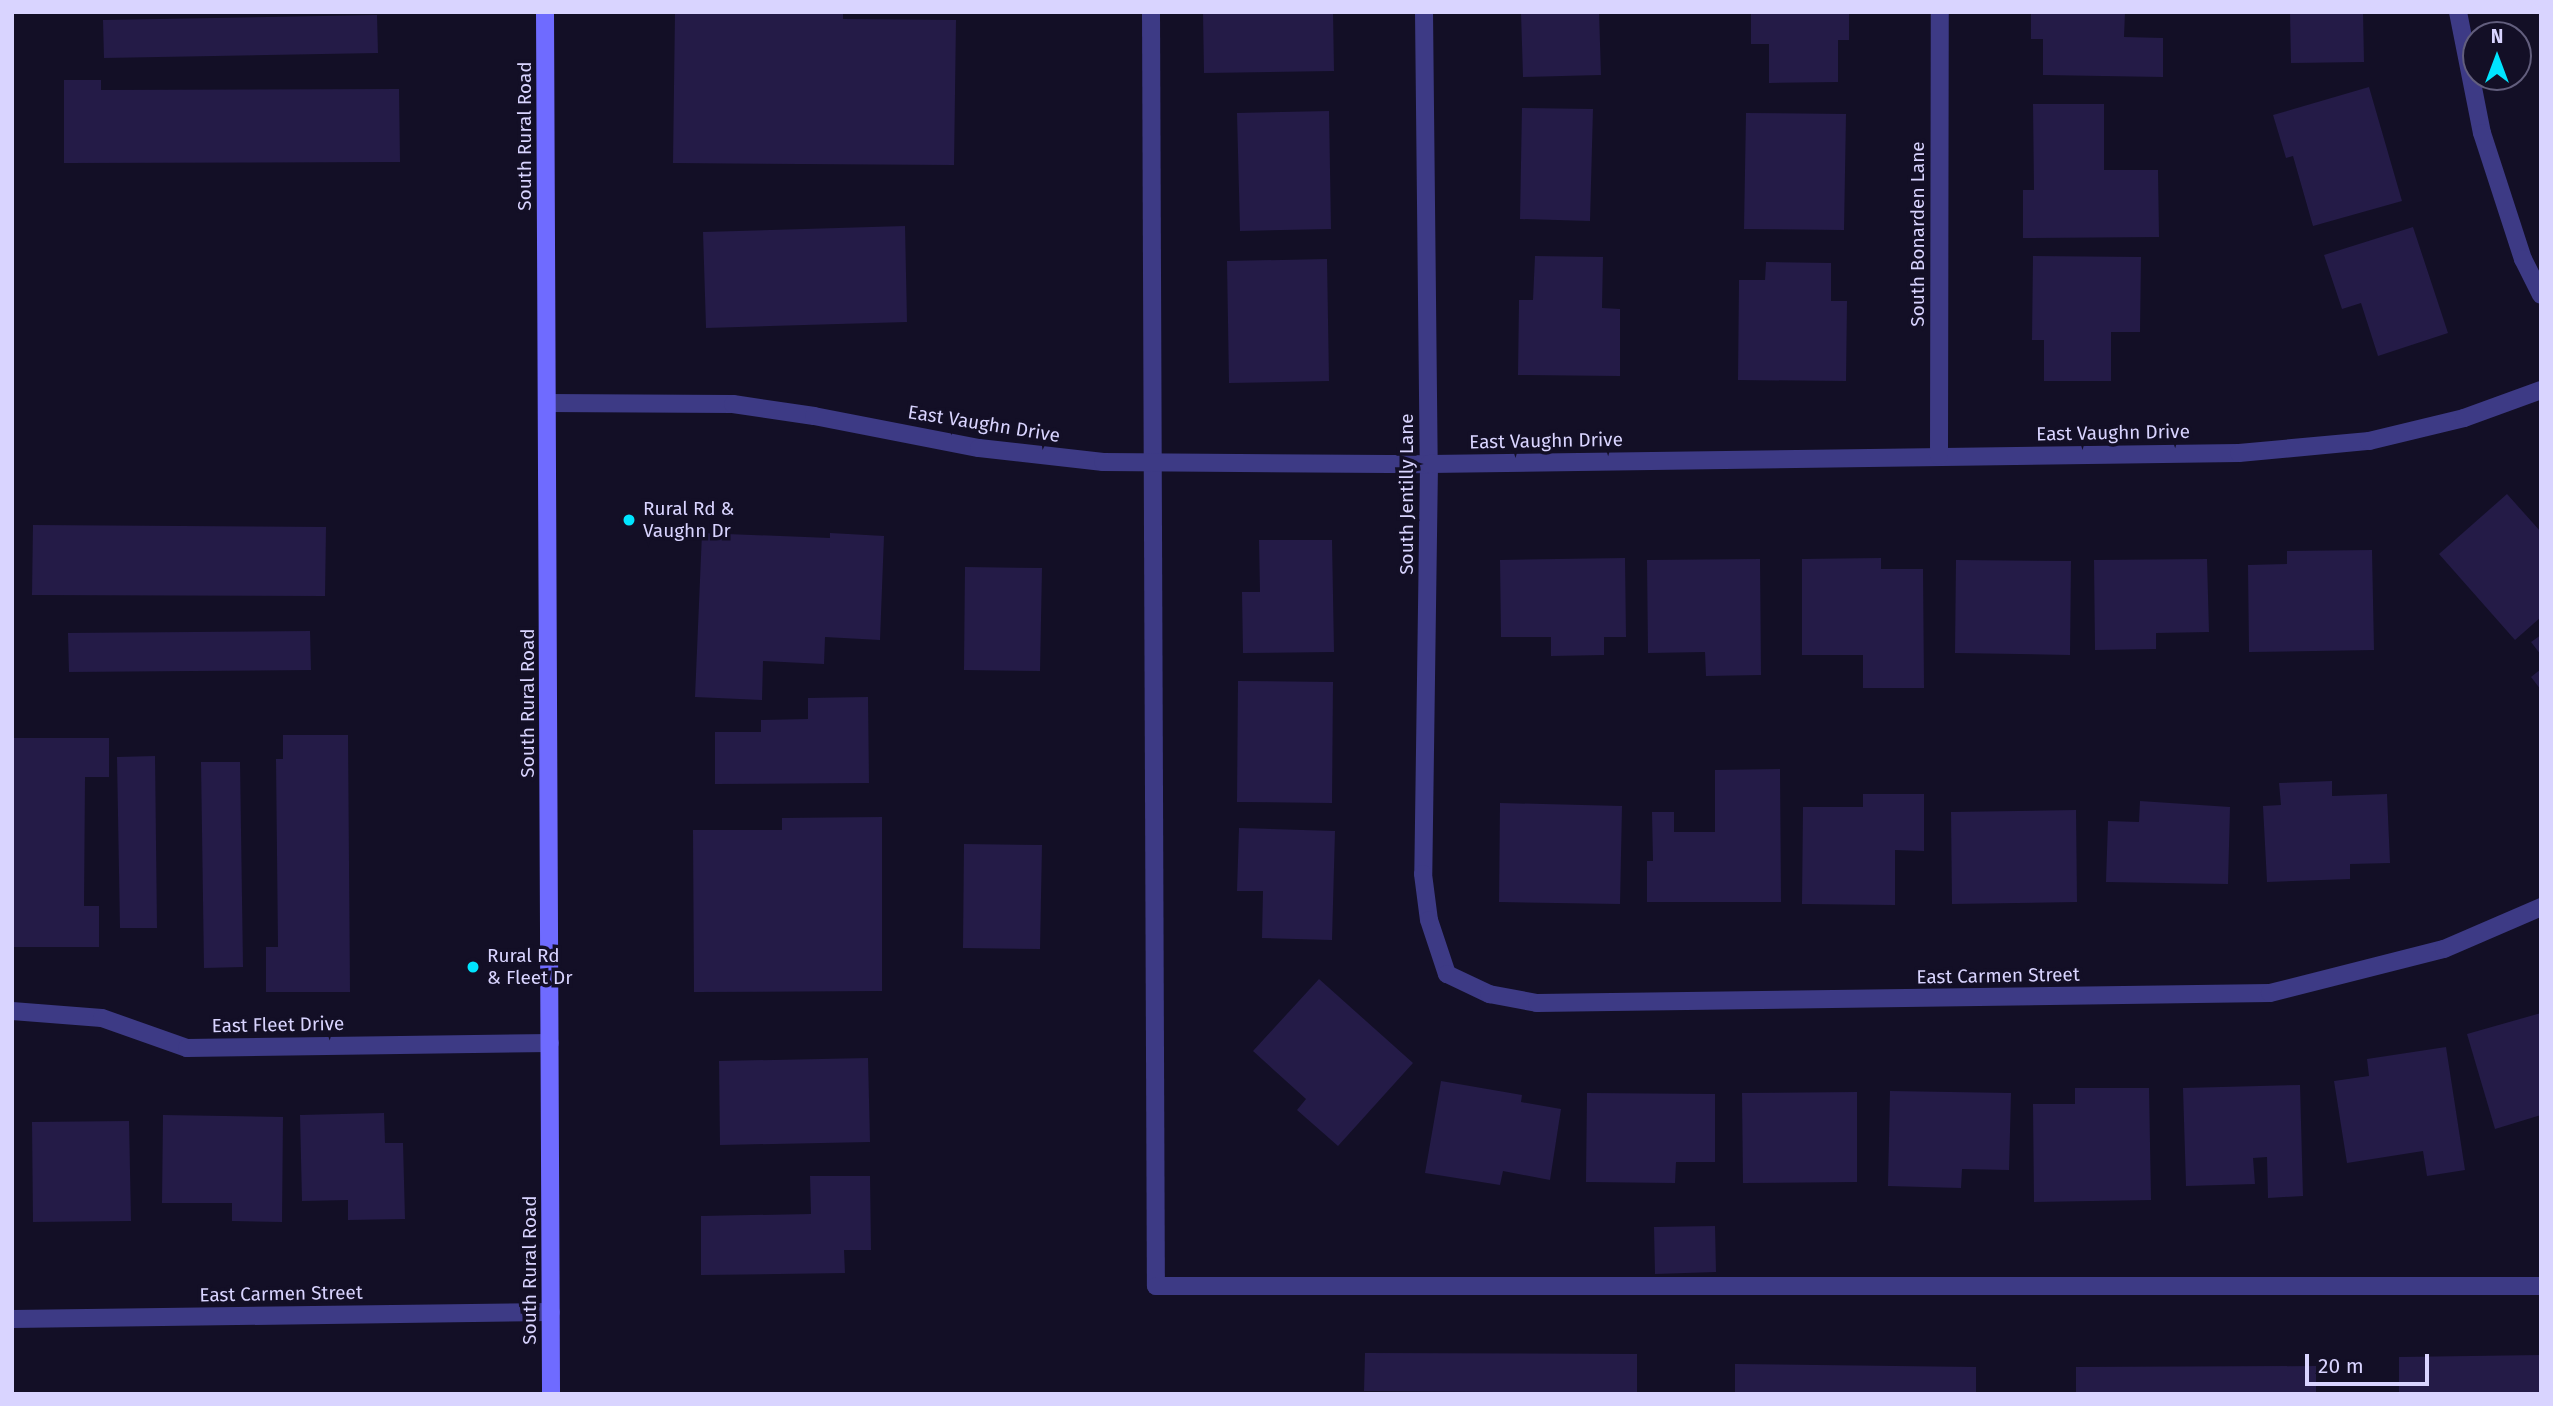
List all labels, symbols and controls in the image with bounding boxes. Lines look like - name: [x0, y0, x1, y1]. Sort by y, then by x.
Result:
- north arrow: [2462, 21, 2532, 91]
- text: N: [2491, 25, 2503, 48]
- street label: South Rural Road: [514, 61, 536, 211]
- street label: South Bonarden Lane: [1907, 141, 1929, 327]
- street label: East Vaughn Drive: [906, 401, 1062, 447]
- street label: South Jentilly Lane: [1396, 413, 1418, 575]
- street label: East Vaughn Drive: [2036, 420, 2190, 446]
- street label: East Vaughn Drive: [1469, 428, 1623, 454]
- place label: Rural Rd & Vaughn Dr: [643, 498, 734, 542]
- marker: Rural Rd & Vaughn Dr: [621, 512, 637, 528]
- street label: South Rural Road: [517, 628, 539, 778]
- place label: Rural Rd & Fleet Dr: [487, 945, 573, 989]
- marker: Rural Rd & Fleet Dr: [465, 959, 481, 975]
- street label: East Carmen Street: [1916, 963, 2080, 989]
- street label: East Fleet Drive: [212, 1012, 344, 1038]
- street label: South Rural Road: [519, 1195, 541, 1345]
- street label: East Carmen Street: [199, 1281, 363, 1307]
- scale bar: [2308, 1340, 2432, 1384]
- text: 20 m: [2318, 1353, 2364, 1379]

